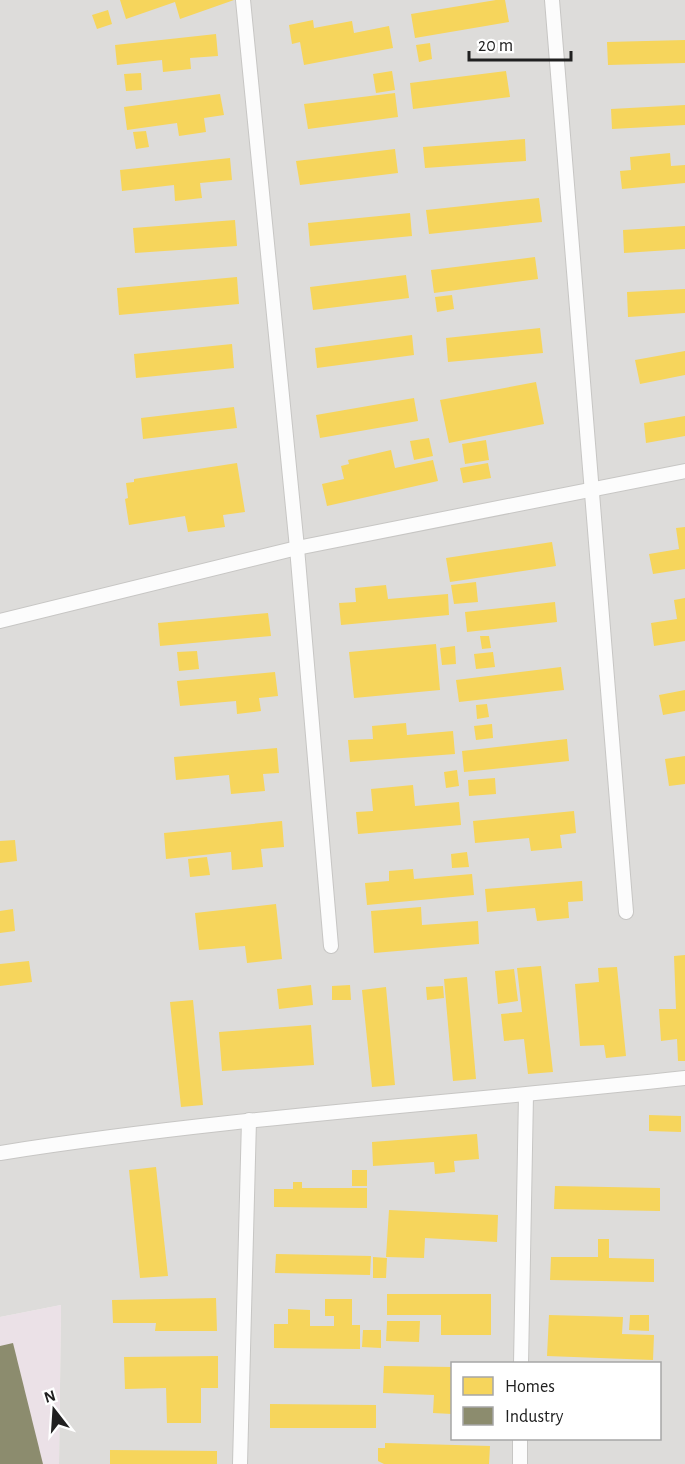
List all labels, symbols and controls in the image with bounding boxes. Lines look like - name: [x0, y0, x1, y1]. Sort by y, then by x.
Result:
- scale bar: [469, 24, 571, 62]
- text: 20 m: [478, 37, 513, 55]
- legend: [451, 1362, 661, 1440]
- text: Homes: [505, 1378, 555, 1396]
- north arrow: [24, 1380, 84, 1440]
- text: N: [42, 1387, 58, 1406]
- text: Industry: [505, 1408, 564, 1426]

